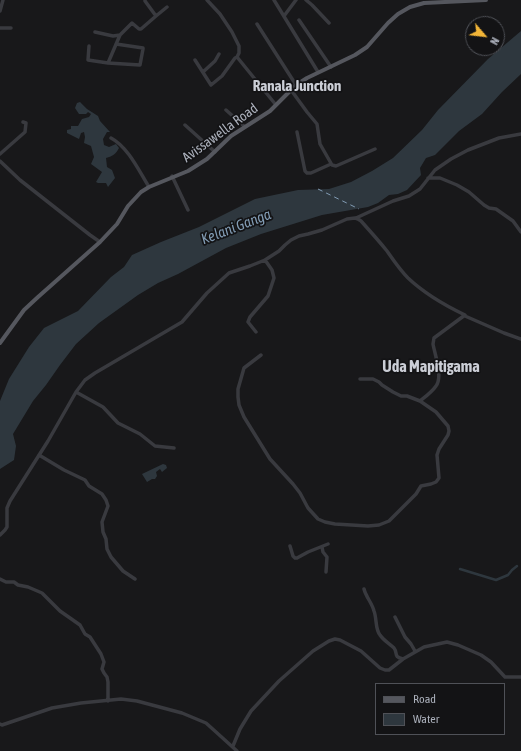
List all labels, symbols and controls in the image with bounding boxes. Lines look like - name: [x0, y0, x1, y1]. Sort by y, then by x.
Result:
- north arrow: [465, 16, 505, 56]
- text: N: [488, 35, 502, 47]
- district label: Ranala Junction: [253, 77, 341, 95]
- street label: Avissawella Road: [179, 100, 261, 166]
- water label: Kelani Ganga: [199, 205, 273, 249]
- district label: Uda Mapitigama: [382, 357, 480, 377]
- legend: [375, 683, 505, 735]
- text: Road: [413, 692, 436, 706]
- text: Water: [413, 712, 439, 726]

